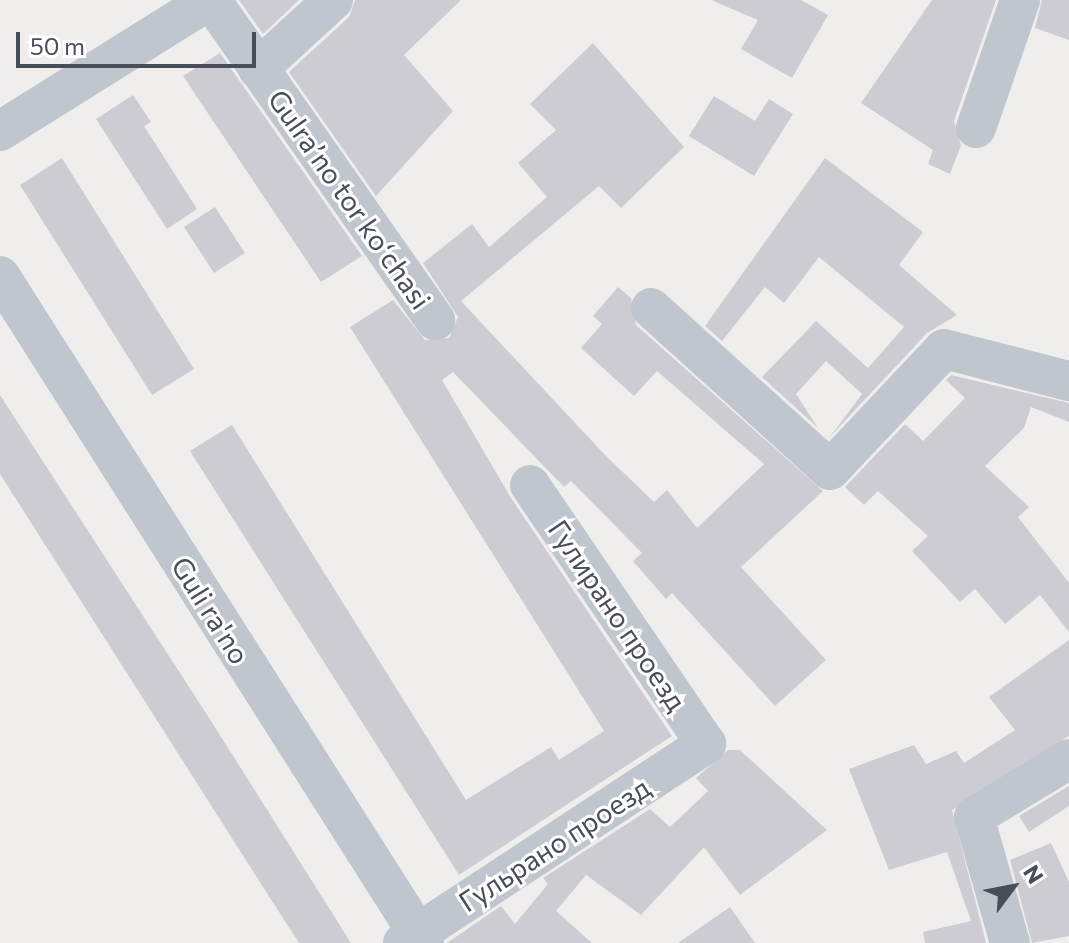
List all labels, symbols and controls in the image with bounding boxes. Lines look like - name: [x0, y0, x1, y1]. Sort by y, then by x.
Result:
- scale bar: [20, 16, 260, 66]
- text: 50 m: [30, 31, 85, 60]
- street label: Gulraʼno tor koʻchasi: [262, 83, 438, 315]
- street label: Гулирано проезд: [542, 513, 694, 717]
- street label: Guli ra'no: [165, 550, 257, 670]
- street label: Гульрано проезд: [452, 770, 656, 918]
- north arrow: [973, 847, 1053, 927]
- text: N: [1018, 860, 1050, 888]

